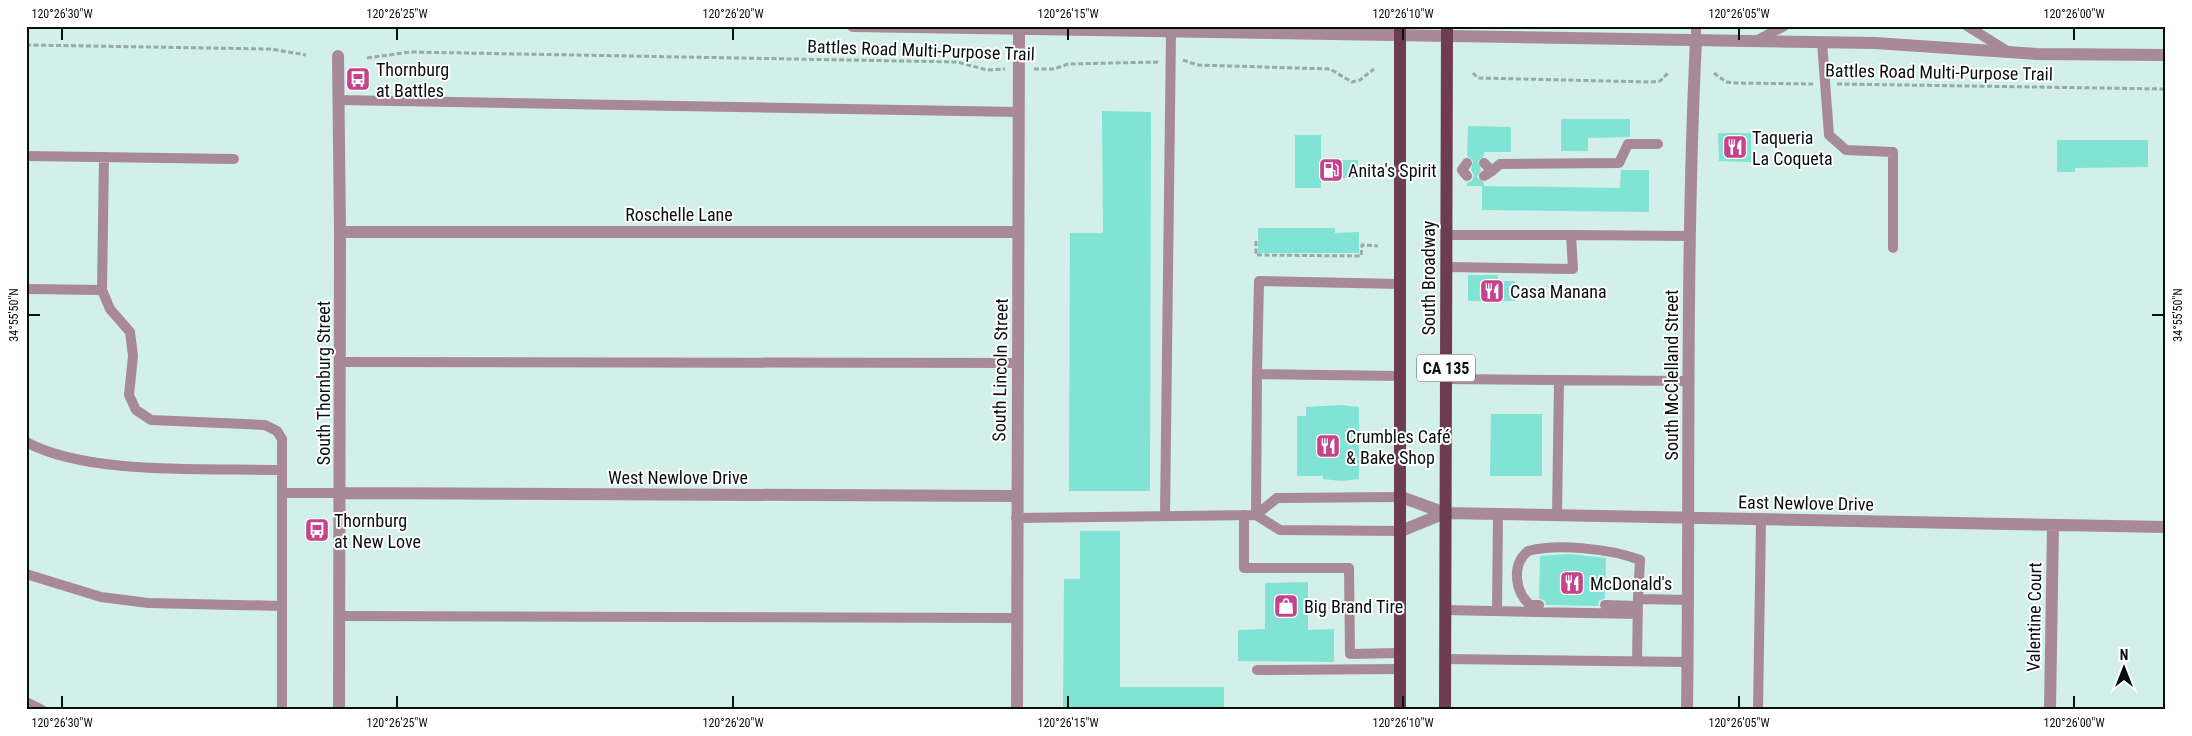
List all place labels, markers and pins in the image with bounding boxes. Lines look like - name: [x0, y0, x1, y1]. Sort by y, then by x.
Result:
- place label: Thornburg at Battles: [376, 59, 449, 101]
- bus stop icon: Thornburg at Battles: [345, 66, 371, 92]
- place label: Taqueria La Coqueta: [1752, 127, 1833, 169]
- restaurant icon: Taqueria La Coqueta: [1722, 134, 1748, 160]
- fuel station icon: Anita's Spirit: [1318, 157, 1344, 183]
- place label: Anita's Spirit: [1348, 160, 1437, 181]
- restaurant icon: Casa Manana: [1479, 278, 1505, 304]
- place label: Casa Manana: [1510, 281, 1607, 302]
- place label: Crumbles Café & Bake Shop: [1346, 426, 1450, 468]
- restaurant icon: Crumbles Café & Bake Shop: [1315, 433, 1341, 459]
- place label: Thornburg at New Love: [334, 510, 421, 552]
- bus stop icon: Thornburg at New Love: [304, 517, 330, 543]
- restaurant icon: McDonald's: [1559, 570, 1585, 596]
- place label: McDonald's: [1590, 573, 1672, 594]
- shop icon: Big Brand Tire: [1273, 593, 1299, 619]
- place label: Big Brand Tire: [1304, 596, 1403, 617]

